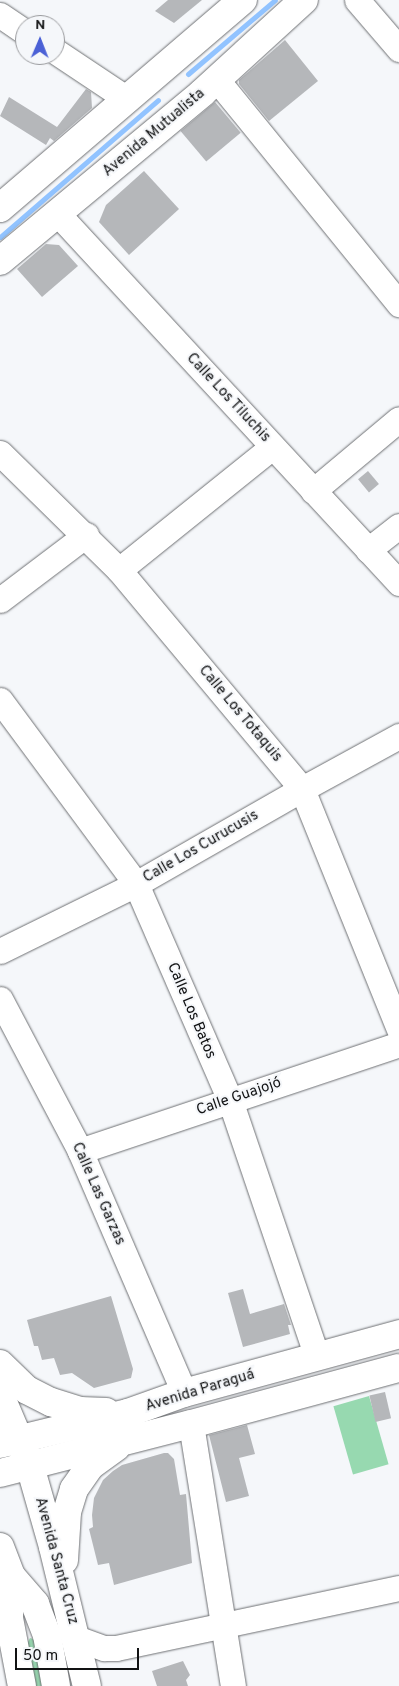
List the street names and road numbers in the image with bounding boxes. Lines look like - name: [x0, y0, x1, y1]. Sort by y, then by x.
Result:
- street label: Avenida Mutualista: [99, 85, 209, 181]
- street label: Calle Los Tiluchis: [182, 349, 274, 447]
- street label: Calle Los Totaquis: [194, 662, 286, 766]
- street label: Calle Los Curucusis: [140, 807, 262, 887]
- street label: Calle Los Batos: [163, 960, 219, 1062]
- street label: Calle Guajojó: [194, 1074, 284, 1120]
- street label: Calle Las Garzas: [67, 1140, 129, 1248]
- street label: Avenida Paraguá: [143, 1366, 257, 1416]
- street label: Avenida Santa Cruz: [30, 1495, 82, 1627]

